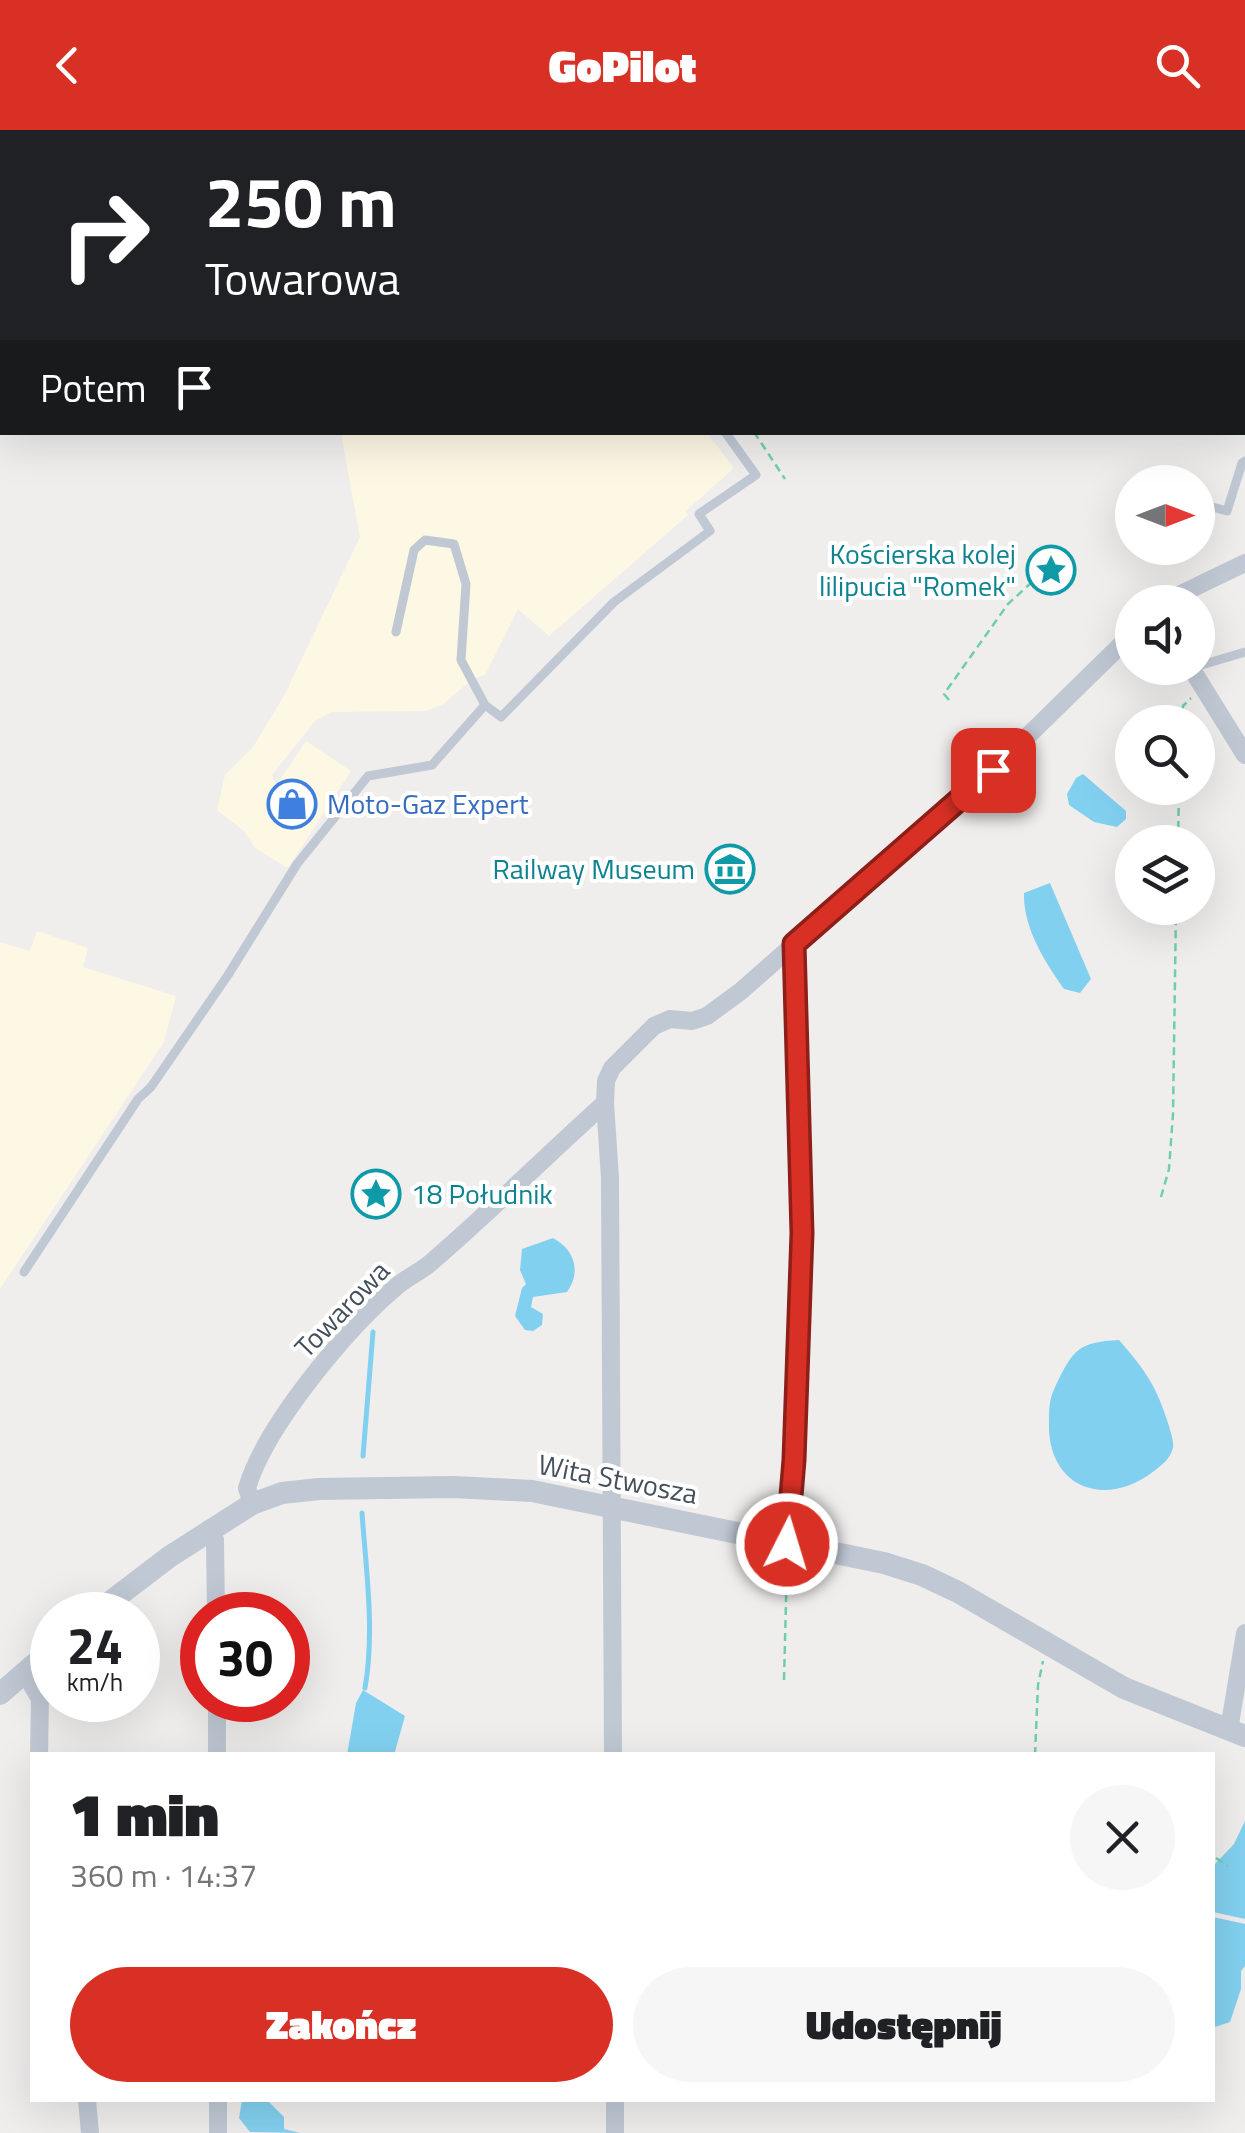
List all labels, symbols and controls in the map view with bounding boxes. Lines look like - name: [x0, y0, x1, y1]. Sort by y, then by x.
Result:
- text: GoPilot: [548, 31, 697, 99]
- icon: back: [40, 38, 95, 93]
- icon: search: [1150, 38, 1205, 93]
- text: 250 m: [205, 148, 397, 254]
- icon: right: [40, 170, 170, 300]
- text: Towarowa: [205, 244, 400, 312]
- text: Potem: [40, 359, 147, 417]
- icon: arrive: [167, 360, 222, 415]
- north arrow: [1115, 465, 1215, 565]
- map controls: [1115, 465, 1215, 925]
- place label: Kościerska kolej lilipucia "Romek": [819, 532, 1016, 607]
- place icon: Kościerska kolej lilipucia "Romek": [1025, 544, 1077, 596]
- button: sound: [1115, 585, 1215, 685]
- button: search: [1115, 705, 1215, 805]
- pin: [951, 728, 1036, 813]
- icon: arrive: [966, 743, 1021, 798]
- shop icon: Moto-Gaz Expert: [266, 778, 318, 830]
- place label: Moto-Gaz Expert: [327, 782, 529, 825]
- button: layers: [1115, 825, 1215, 925]
- museum icon: Railway Museum: [704, 843, 756, 895]
- place label: Railway Museum: [493, 847, 695, 890]
- place icon: 18 Południk: [350, 1168, 402, 1220]
- place label: 18 Południk: [411, 1172, 553, 1215]
- street label: Towarowa: [284, 1250, 399, 1367]
- street label: Wita Stwosza: [535, 1442, 701, 1515]
- position arrow: [735, 1492, 839, 1596]
- speed limit sign: 30: [180, 1592, 310, 1722]
- text: 24: [67, 1607, 123, 1683]
- text: km/h: [67, 1663, 123, 1701]
- text: 1 min: [70, 1768, 219, 1859]
- button: close: [1070, 1785, 1175, 1890]
- text: 360 m · 14:37: [70, 1851, 257, 1899]
- button: Zakończ: [70, 1967, 613, 2082]
- button: Udostępnij: [633, 1967, 1175, 2082]

